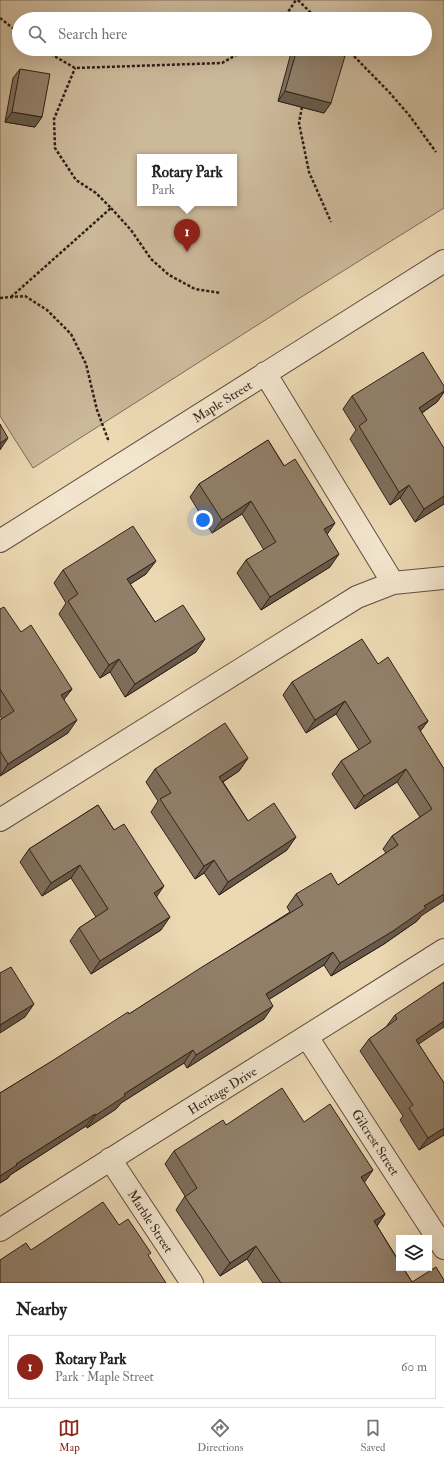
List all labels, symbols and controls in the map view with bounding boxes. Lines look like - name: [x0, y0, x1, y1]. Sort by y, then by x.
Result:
- search box: [12, 12, 432, 56]
- icon: search: [26, 23, 48, 45]
- text: Search here: [58, 25, 127, 44]
- popup: [137, 154, 237, 206]
- text: Rotary Park: [151, 163, 223, 182]
- text: Park: [151, 182, 175, 198]
- pin: 1: [174, 219, 200, 252]
- street label: Maple Street: [190, 377, 256, 427]
- your location: [193, 510, 213, 530]
- street label: Heritage Drive: [185, 1063, 260, 1118]
- street label: Gilcrest Street: [348, 1106, 403, 1179]
- street label: Marble Street: [124, 1187, 176, 1256]
- map controls: [396, 1235, 432, 1271]
- button: layers: [396, 1235, 432, 1271]
- text: Nearby: [16, 1299, 67, 1320]
- text: Rotary Park: [55, 1350, 126, 1369]
- text: 1: [28, 1359, 32, 1375]
- text: 60 m: [401, 1359, 427, 1375]
- text: Park · Maple Street: [55, 1369, 154, 1385]
- tab: Map: [58, 1417, 80, 1454]
- tab: Directions: [197, 1417, 244, 1454]
- tab: Saved: [360, 1417, 386, 1454]

